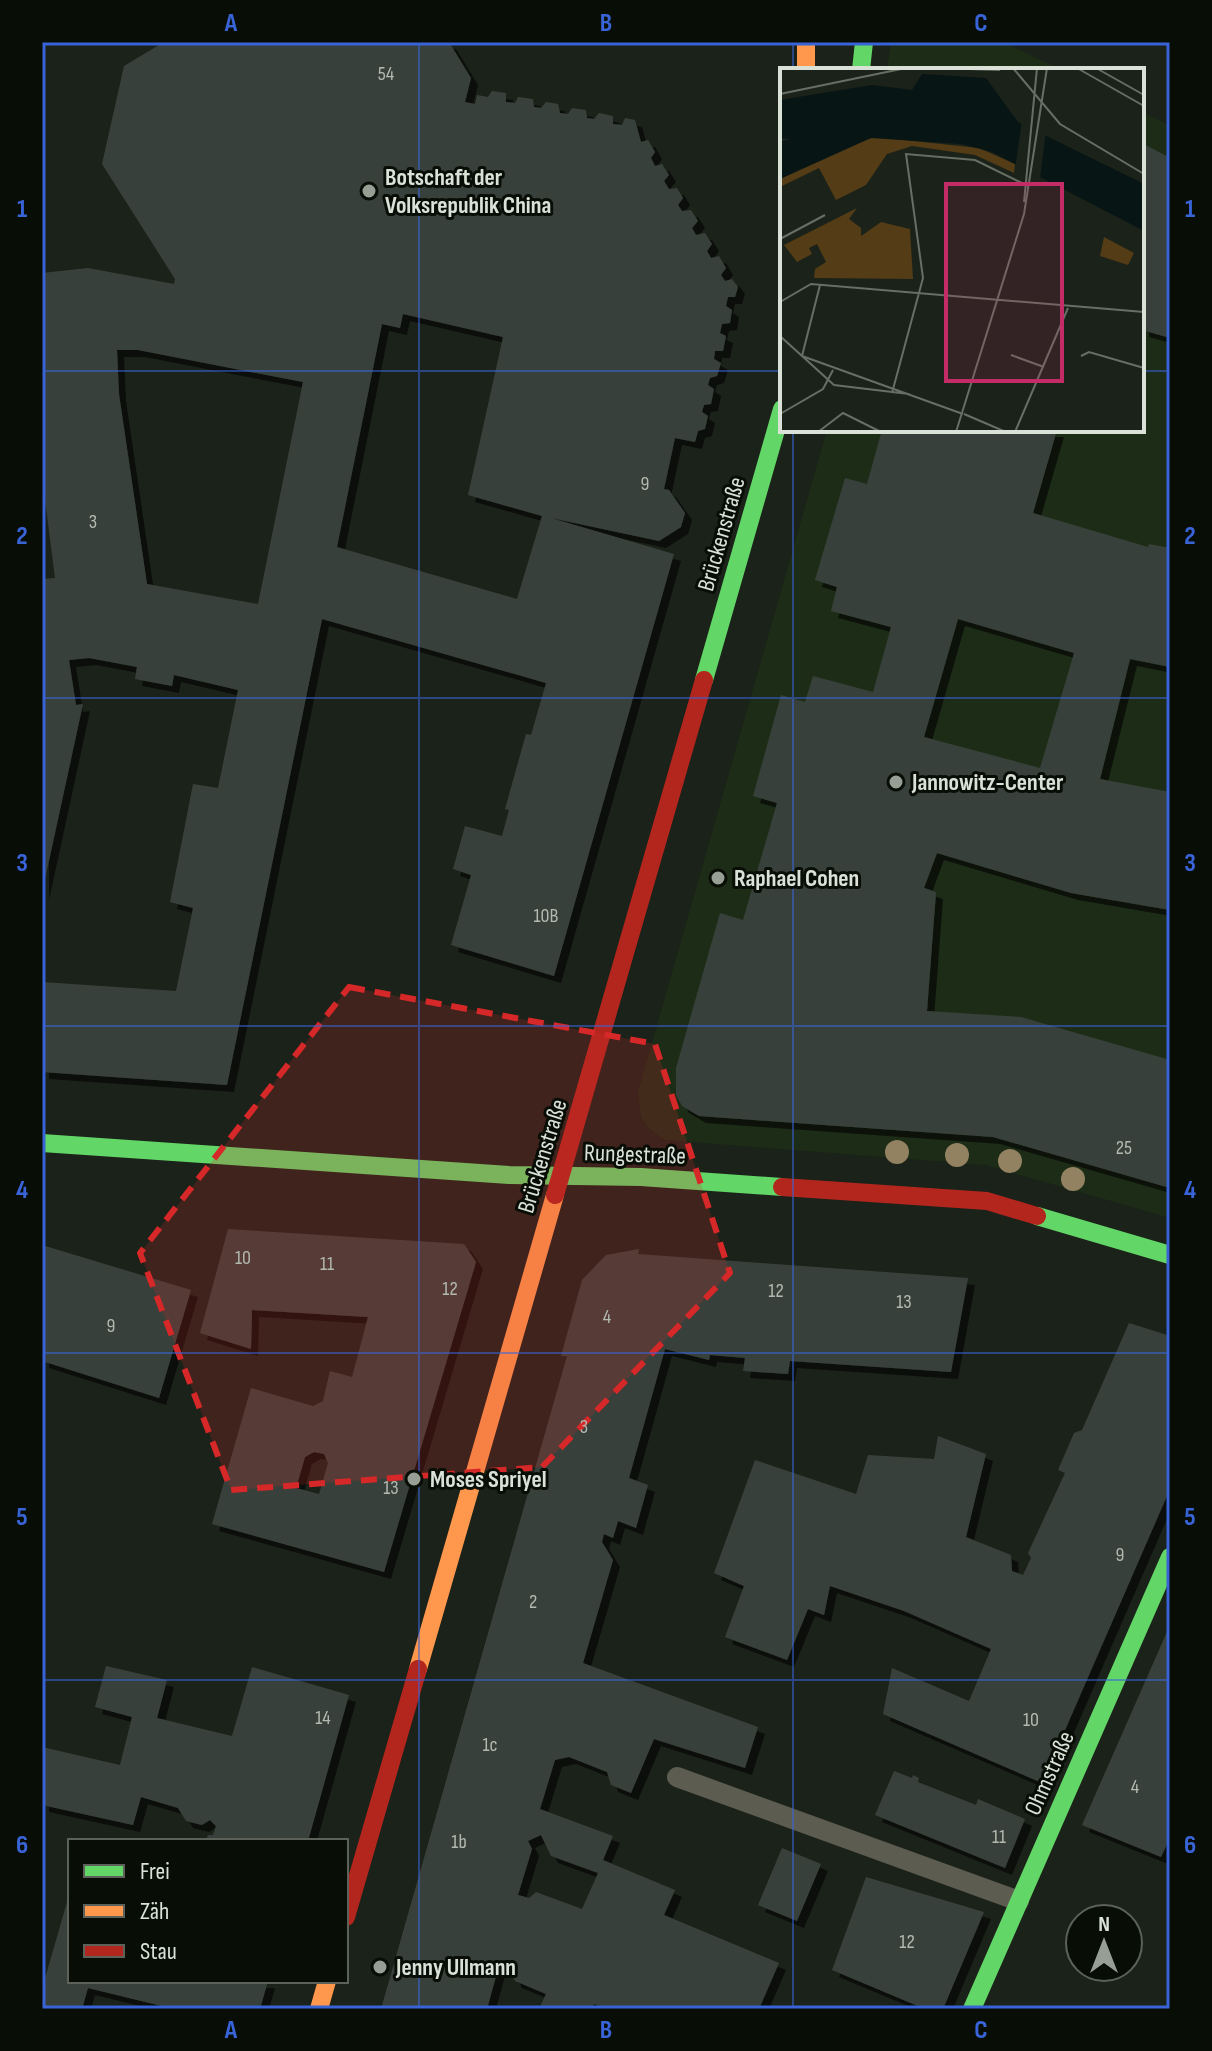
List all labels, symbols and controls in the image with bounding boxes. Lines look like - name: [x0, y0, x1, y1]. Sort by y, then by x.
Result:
- text: A: [224, 8, 238, 39]
- text: B: [600, 8, 612, 39]
- text: C: [974, 8, 988, 39]
- house number: 54: [378, 62, 394, 86]
- inset map: [780, 68, 1144, 432]
- place label: Botschaft der Volksrepublik China: [385, 163, 551, 220]
- marker: Botschaft der Volksrepublik China: [360, 182, 378, 200]
- text: 1: [17, 194, 27, 225]
- text: 1: [1185, 194, 1195, 225]
- house number: 9: [641, 472, 649, 496]
- street label: Brückenstraße: [691, 474, 752, 595]
- house number: 3: [89, 510, 97, 534]
- text: 2: [16, 521, 28, 552]
- text: 2: [1184, 521, 1196, 552]
- place label: Jannowitz-Center: [911, 768, 1064, 797]
- marker: Jannowitz-Center: [887, 773, 905, 791]
- text: 3: [16, 848, 28, 879]
- text: 3: [1184, 848, 1196, 879]
- place label: Raphael Cohen: [734, 864, 859, 893]
- marker: Raphael Cohen: [709, 869, 727, 887]
- house number: 10B: [534, 904, 559, 928]
- street label: Brückenstraße: [511, 1096, 573, 1216]
- house number: 25: [1116, 1136, 1132, 1160]
- street label: Rungestraße: [584, 1138, 686, 1171]
- text: 4: [16, 1175, 28, 1206]
- text: 4: [1184, 1175, 1196, 1206]
- house number: 10: [235, 1246, 251, 1270]
- house number: 11: [320, 1252, 334, 1276]
- house number: 12: [442, 1277, 458, 1301]
- house number: 12: [768, 1279, 784, 1303]
- house number: 13: [896, 1290, 912, 1314]
- house number: 4: [603, 1305, 611, 1329]
- house number: 9: [107, 1314, 115, 1338]
- house number: 3: [580, 1415, 588, 1439]
- place label: Moses Spriyel: [430, 1465, 547, 1494]
- marker: Moses Spriyel: [405, 1470, 423, 1488]
- house number: 13: [383, 1476, 399, 1500]
- text: 5: [16, 1502, 28, 1533]
- text: 5: [1184, 1502, 1196, 1533]
- house number: 9: [1116, 1543, 1124, 1567]
- house number: 2: [529, 1590, 537, 1614]
- house number: 14: [315, 1706, 331, 1730]
- house number: 10: [1023, 1708, 1039, 1732]
- street label: Ohmstraße: [1018, 1727, 1081, 1820]
- house number: 1c: [483, 1733, 498, 1757]
- house number: 4: [1131, 1775, 1139, 1799]
- house number: 11: [992, 1825, 1006, 1849]
- text: 6: [16, 1830, 28, 1861]
- house number: 1b: [451, 1830, 467, 1854]
- text: 6: [1184, 1830, 1196, 1861]
- legend: [68, 1839, 348, 1983]
- text: Frei: [140, 1857, 170, 1886]
- text: Zäh: [140, 1897, 169, 1926]
- north arrow: [1064, 1903, 1144, 1983]
- text: N: [1098, 1911, 1110, 1938]
- house number: 12: [899, 1930, 915, 1954]
- text: Stau: [140, 1937, 177, 1966]
- place label: Jenny Ullmann: [395, 1953, 516, 1982]
- marker: Jenny Ullmann: [371, 1958, 389, 1976]
- text: A: [224, 2015, 238, 2046]
- text: B: [600, 2015, 612, 2046]
- text: C: [974, 2015, 988, 2046]

